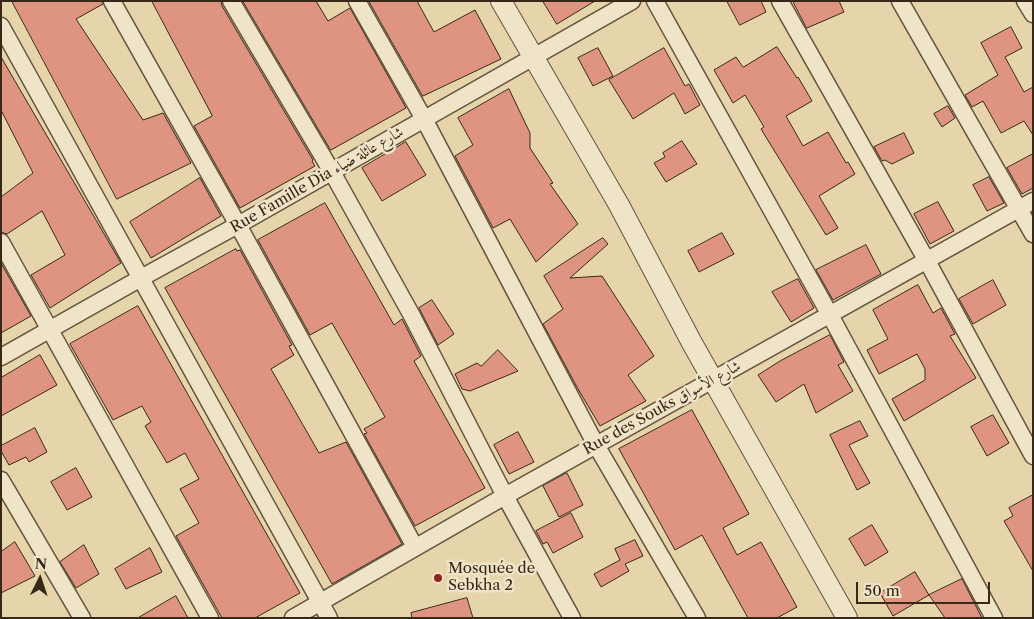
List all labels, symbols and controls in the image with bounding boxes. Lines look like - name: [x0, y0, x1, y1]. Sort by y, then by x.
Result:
- street label: Rue Famille Dia شارع عائلة ضياء: [227, 123, 407, 237]
- street label: Rue des Souks شارع الأسواق: [580, 357, 744, 459]
- north arrow: [15, 554, 65, 604]
- text: N: [34, 555, 48, 573]
- place label: Mosquée de Sebkha 2: [448, 560, 535, 595]
- marker: Mosquée de Sebkha 2: [432, 572, 444, 584]
- scale bar: [859, 572, 993, 604]
- text: 50 m: [864, 581, 900, 600]

